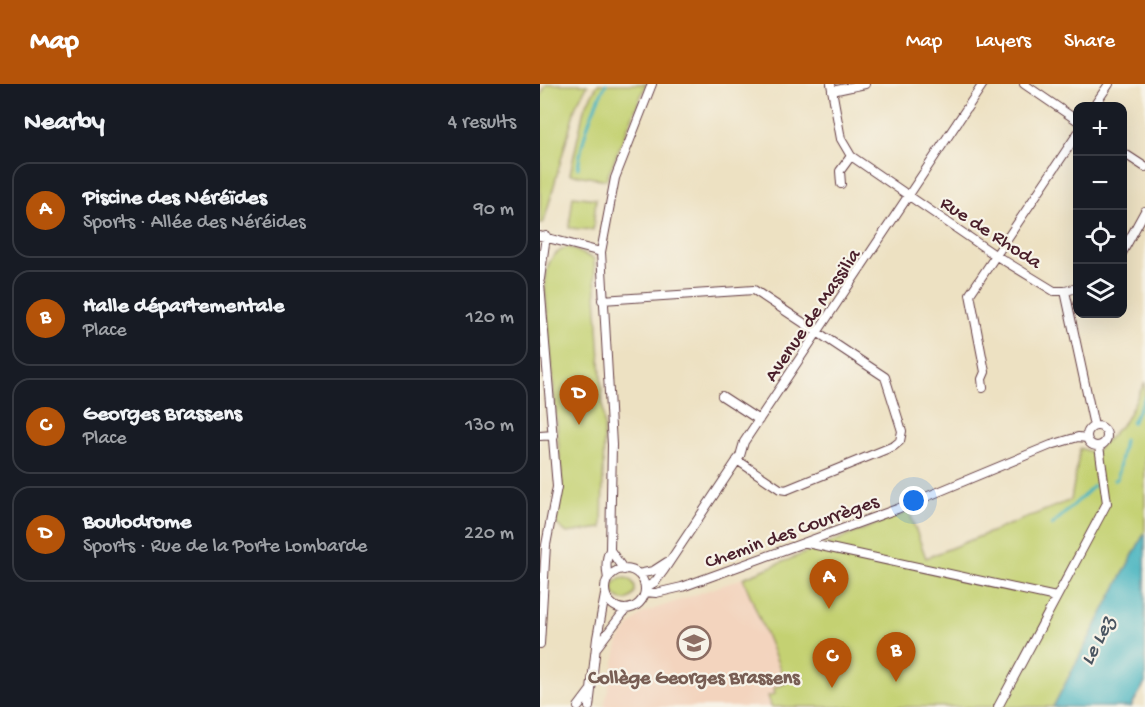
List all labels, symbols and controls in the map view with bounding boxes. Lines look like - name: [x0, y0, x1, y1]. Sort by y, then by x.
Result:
- text: Map: [30, 26, 79, 59]
- text: Map: [906, 30, 942, 55]
- text: Layers: [975, 30, 1031, 55]
- text: Share: [1064, 30, 1115, 55]
- map controls: [1073, 102, 1127, 318]
- button: +: [1073, 102, 1127, 156]
- text: Nearby: [24, 108, 105, 139]
- text: 4 results: [448, 112, 516, 135]
- button: −: [1073, 156, 1127, 210]
- text: Piscine des Néréïdes: [83, 186, 267, 212]
- street label: Rue de Rhoda: [935, 193, 1046, 276]
- text: A: [40, 199, 51, 222]
- text: 90 m: [474, 199, 514, 222]
- button: locate: [1073, 210, 1127, 264]
- text: Sports · Allée des Néréides: [83, 212, 306, 235]
- street label: Avenue de Massilia: [761, 244, 867, 387]
- button: layers: [1073, 264, 1127, 318]
- text: Halle départementale: [83, 294, 284, 320]
- text: B: [40, 307, 51, 330]
- text: 120 m: [466, 307, 514, 330]
- text: Place: [83, 320, 127, 343]
- pin: D: [560, 376, 598, 425]
- text: Georges Brassens: [83, 402, 242, 428]
- text: C: [40, 415, 51, 438]
- text: 130 m: [465, 415, 514, 438]
- text: Place: [83, 428, 127, 451]
- your location: [899, 486, 928, 515]
- street label: Chemin des Courrèges: [702, 491, 883, 575]
- text: Boulodrome: [83, 510, 191, 536]
- text: D: [39, 523, 52, 546]
- text: 220 m: [464, 523, 514, 546]
- text: Sports · Rue de la Porte Lombarde: [83, 536, 367, 559]
- pin: A: [810, 560, 848, 609]
- water label: Le Lez: [1076, 612, 1123, 670]
- school or university icon: Collège Georges Brassens: [676, 625, 712, 661]
- pin: B: [876, 632, 916, 682]
- pin: C: [812, 638, 852, 688]
- place label: Collège Georges Brassens: [587, 668, 801, 691]

